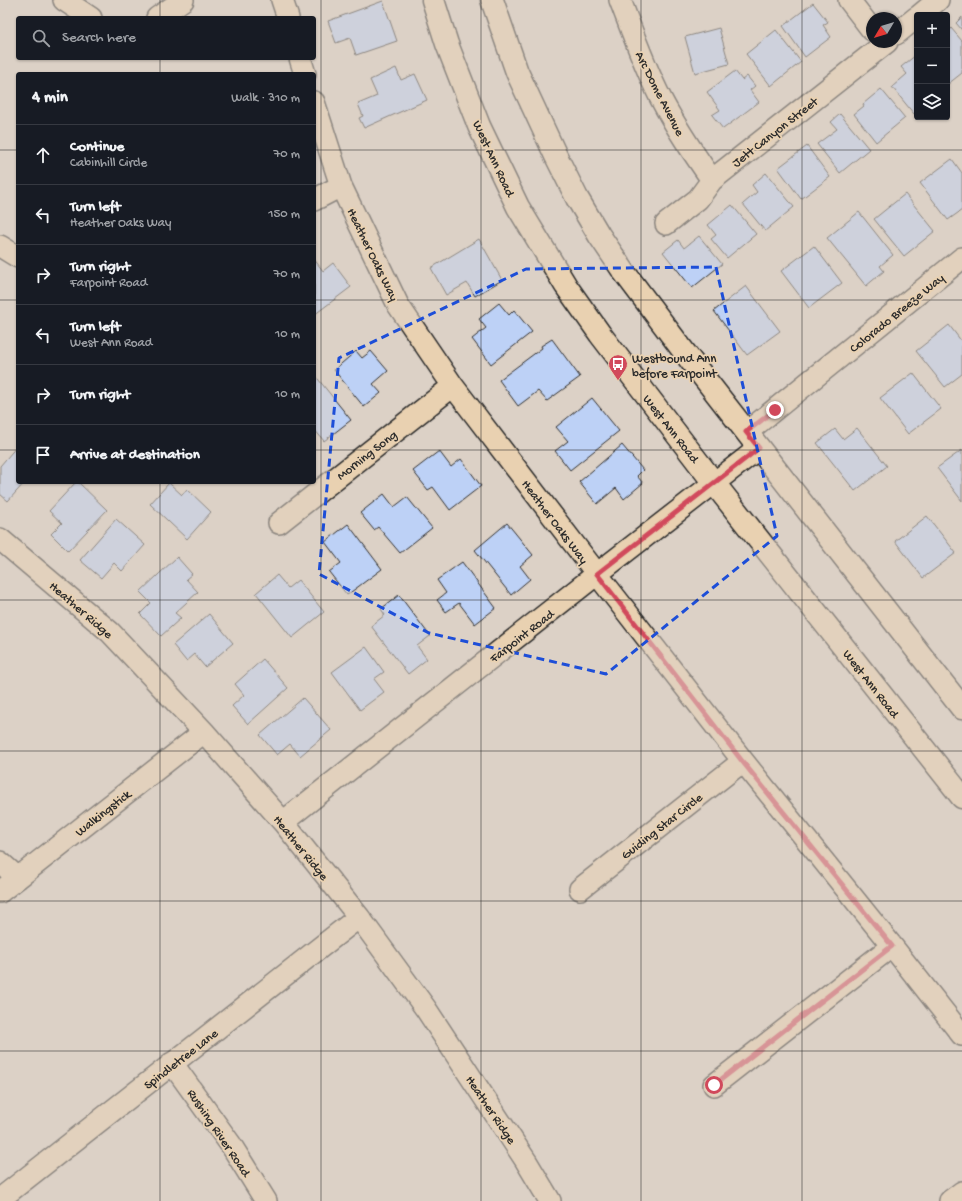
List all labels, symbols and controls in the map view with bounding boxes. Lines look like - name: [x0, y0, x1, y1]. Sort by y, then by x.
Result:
- north arrow: [866, 12, 902, 48]
- map controls: [914, 12, 950, 120]
- button: +: [914, 12, 950, 48]
- search box: [16, 16, 316, 60]
- icon: search: [30, 27, 52, 49]
- text: Search here: [62, 29, 136, 47]
- button: −: [914, 48, 950, 84]
- street label: Arc Dome Avenue: [631, 49, 687, 139]
- button: layers: [914, 84, 950, 120]
- text: 4 min: [32, 88, 68, 108]
- text: Walk · 310 m: [231, 91, 300, 106]
- street label: Jett Canyon Street: [730, 94, 823, 171]
- street label: West Ann Road: [469, 119, 518, 201]
- text: Continue: [70, 138, 124, 156]
- icon: ahead: [32, 144, 54, 166]
- text: 70 m: [274, 147, 300, 162]
- text: Cabinhill Circle: [70, 156, 147, 171]
- text: Turn left: [70, 198, 121, 216]
- icon: left: [32, 204, 54, 226]
- street label: Heather Oaks Way: [343, 206, 401, 304]
- text: 150 m: [268, 207, 300, 222]
- text: Heather Oaks Way: [70, 216, 171, 231]
- text: Turn right: [70, 258, 130, 276]
- icon: right: [32, 264, 54, 286]
- text: 70 m: [274, 267, 300, 282]
- street label: Colorado Breeze Way: [847, 271, 948, 357]
- text: Farpoint Road: [70, 276, 147, 291]
- text: Turn left: [70, 318, 121, 336]
- icon: left: [32, 324, 54, 346]
- text: 10 m: [275, 327, 300, 342]
- text: West Ann Road: [70, 336, 152, 351]
- place label: Westbound Ann before Farpoint: [632, 352, 718, 382]
- bus stop icon: Westbound Ann before Farpoint: [607, 353, 629, 381]
- icon: right: [32, 384, 54, 406]
- text: Turn right: [70, 386, 130, 404]
- text: 10 m: [275, 387, 300, 402]
- street label: West Ann Road: [639, 392, 702, 468]
- route end: [766, 401, 784, 419]
- street label: Morning Song: [334, 428, 401, 484]
- icon: arrive: [32, 444, 54, 466]
- text: Arrive at destination: [70, 446, 200, 464]
- street label: Heather Oaks Way: [517, 477, 591, 568]
- street label: Heather Ridge: [45, 579, 115, 643]
- street label: Farpoint Road: [487, 606, 559, 667]
- street label: West Ann Road: [839, 647, 902, 723]
- street label: Walkingstick: [73, 787, 135, 840]
- street label: Guiding Star Circle: [619, 790, 706, 863]
- street label: Heather Ridge: [269, 813, 331, 884]
- street label: Spindletree Lane: [142, 1026, 222, 1094]
- street label: Heather Ridge: [462, 1073, 518, 1148]
- route start: [705, 1076, 723, 1094]
- street label: Rushing River Road: [183, 1087, 254, 1181]

